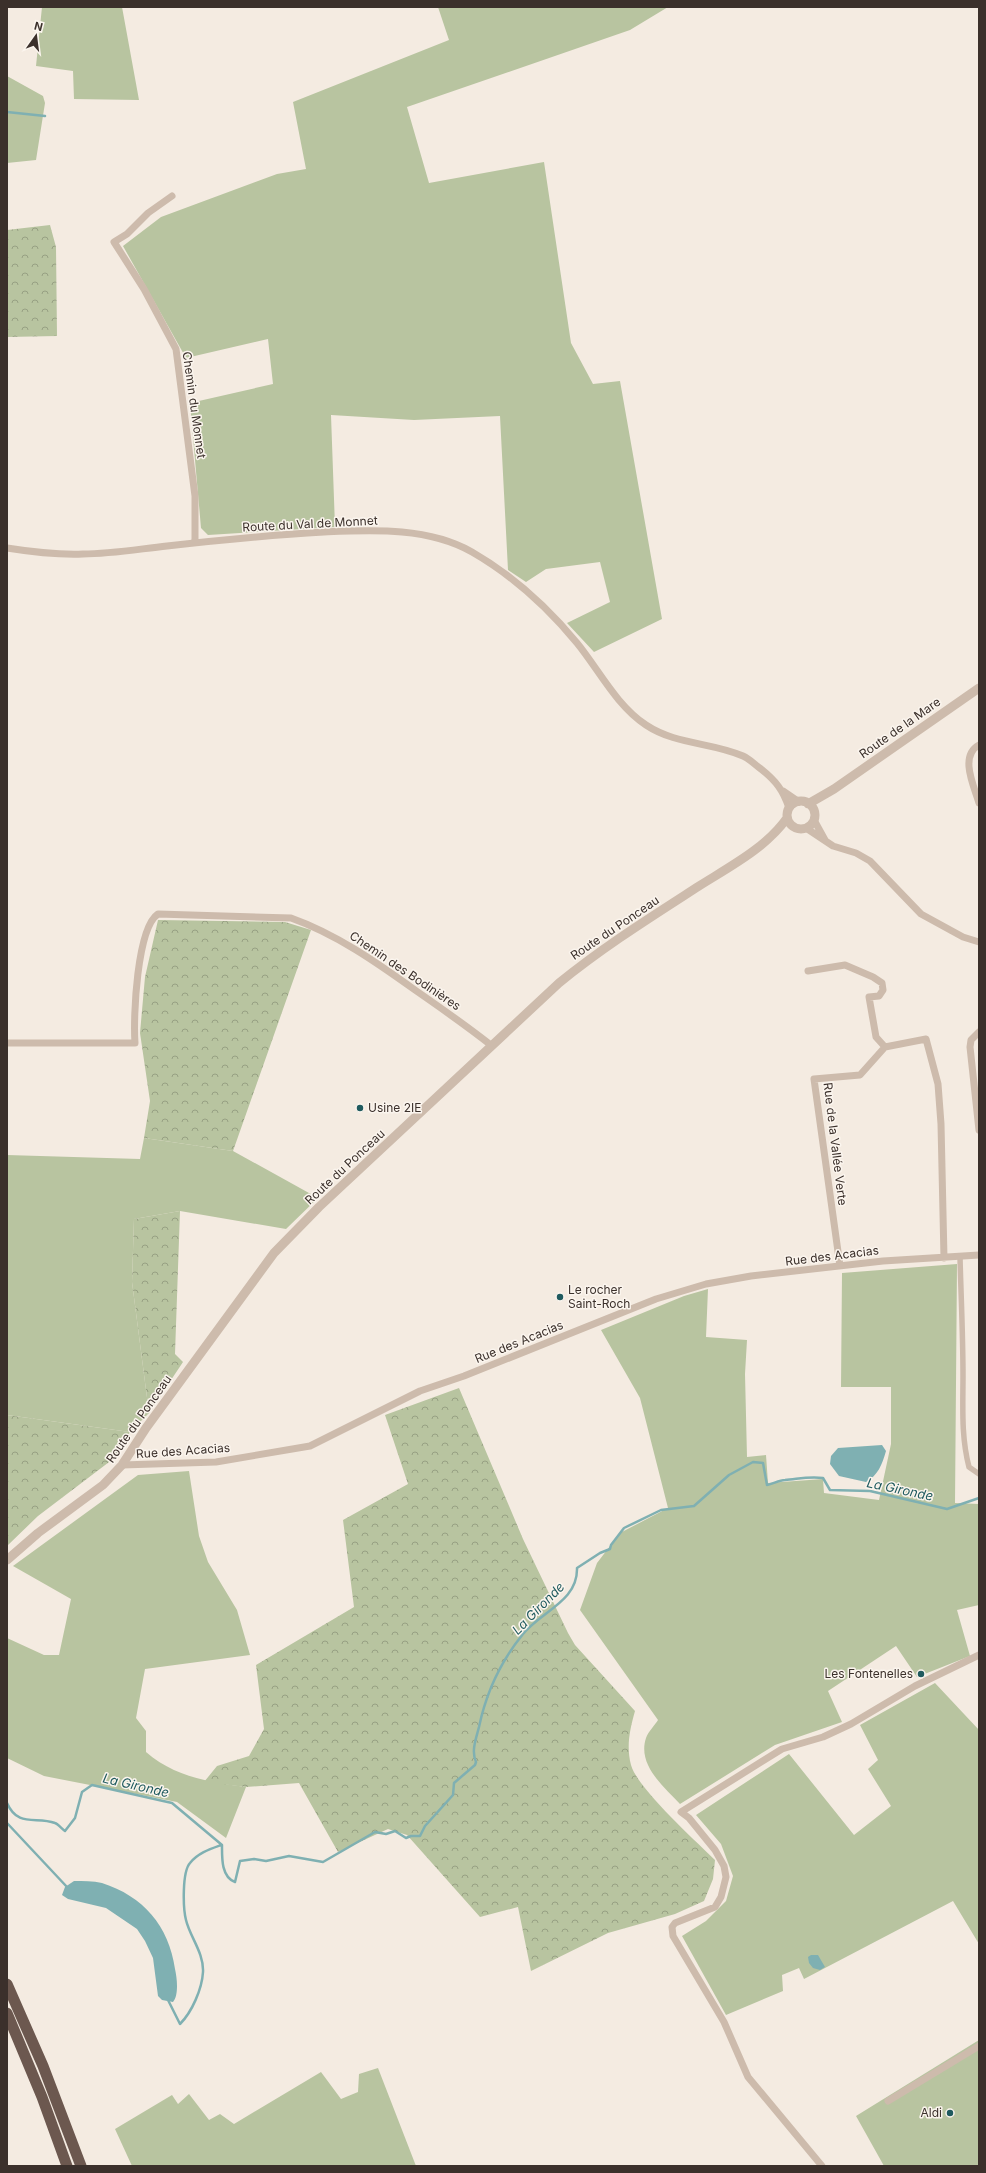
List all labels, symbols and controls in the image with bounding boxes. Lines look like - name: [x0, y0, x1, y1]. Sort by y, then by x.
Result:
- north arrow: [16, 16, 56, 56]
- text: N: [33, 18, 44, 34]
- street label: Chemin du Monnet: [180, 351, 209, 459]
- street label: Route du Val de Monnet: [242, 512, 378, 535]
- street label: Route de la Mare: [856, 694, 943, 761]
- street label: Route du Ponceau: [568, 892, 662, 963]
- street label: Chemin des Bodinières: [347, 928, 464, 1013]
- street label: Rue de la Vallée Verte: [821, 1082, 850, 1206]
- place label: Usine 2IE: [368, 1100, 421, 1115]
- marker: Usine 2IE: [355, 1103, 365, 1113]
- street label: Route du Ponceau: [302, 1126, 388, 1207]
- street label: Rue des Acacias: [784, 1242, 880, 1269]
- place label: Le rocher Saint-Roch: [568, 1282, 630, 1311]
- marker: Le rocher Saint-Roch: [555, 1292, 565, 1302]
- street label: Rue des Acacias: [472, 1317, 565, 1366]
- street label: Route du Ponceau: [103, 1372, 174, 1465]
- street label: Rue des Acacias: [136, 1440, 230, 1461]
- water label: La Gironde: [865, 1474, 935, 1504]
- water label: La Gironde: [508, 1578, 568, 1638]
- place label: Les Fontenelles: [825, 1666, 913, 1681]
- marker: Les Fontenelles: [916, 1669, 926, 1679]
- water label: La Gironde: [101, 1770, 171, 1800]
- place label: Aldi: [921, 2105, 942, 2120]
- marker: Aldi: [945, 2108, 955, 2118]

